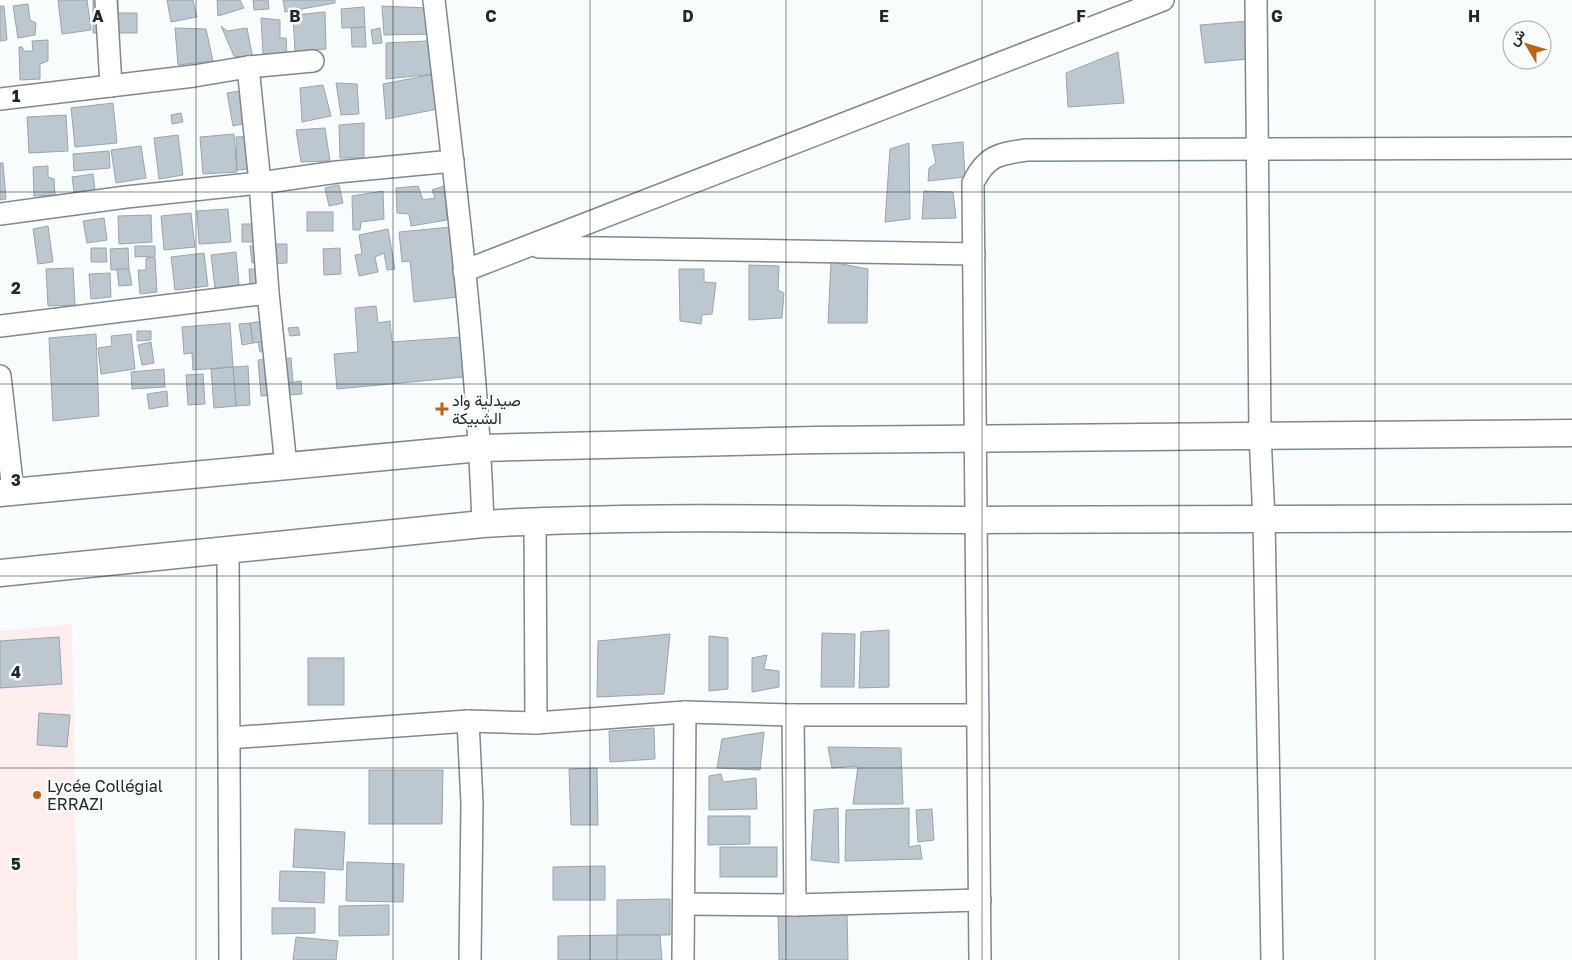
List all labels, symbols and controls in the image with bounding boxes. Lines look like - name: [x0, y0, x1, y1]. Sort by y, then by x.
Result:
- text: A: [92, 6, 104, 26]
- text: B: [289, 6, 301, 26]
- text: C: [485, 6, 497, 26]
- text: D: [682, 6, 694, 26]
- text: E: [879, 6, 889, 26]
- text: F: [1076, 6, 1086, 26]
- text: G: [1271, 6, 1283, 26]
- text: H: [1468, 6, 1480, 26]
- north arrow: [1502, 20, 1552, 70]
- text: ش: [1504, 25, 1529, 49]
- text: 1: [12, 86, 20, 106]
- text: 2: [11, 278, 21, 298]
- place label: صيدلية واد الشبيكة: [452, 390, 521, 428]
- marker: صيدلية واد الشبيكة: [436, 403, 448, 415]
- text: 3: [11, 470, 21, 490]
- text: 4: [11, 662, 21, 682]
- place label: Lycée Collégial ERRAZI: [47, 776, 163, 814]
- marker: Lycée Collégial ERRAZI: [31, 789, 43, 801]
- text: 5: [11, 854, 21, 874]

